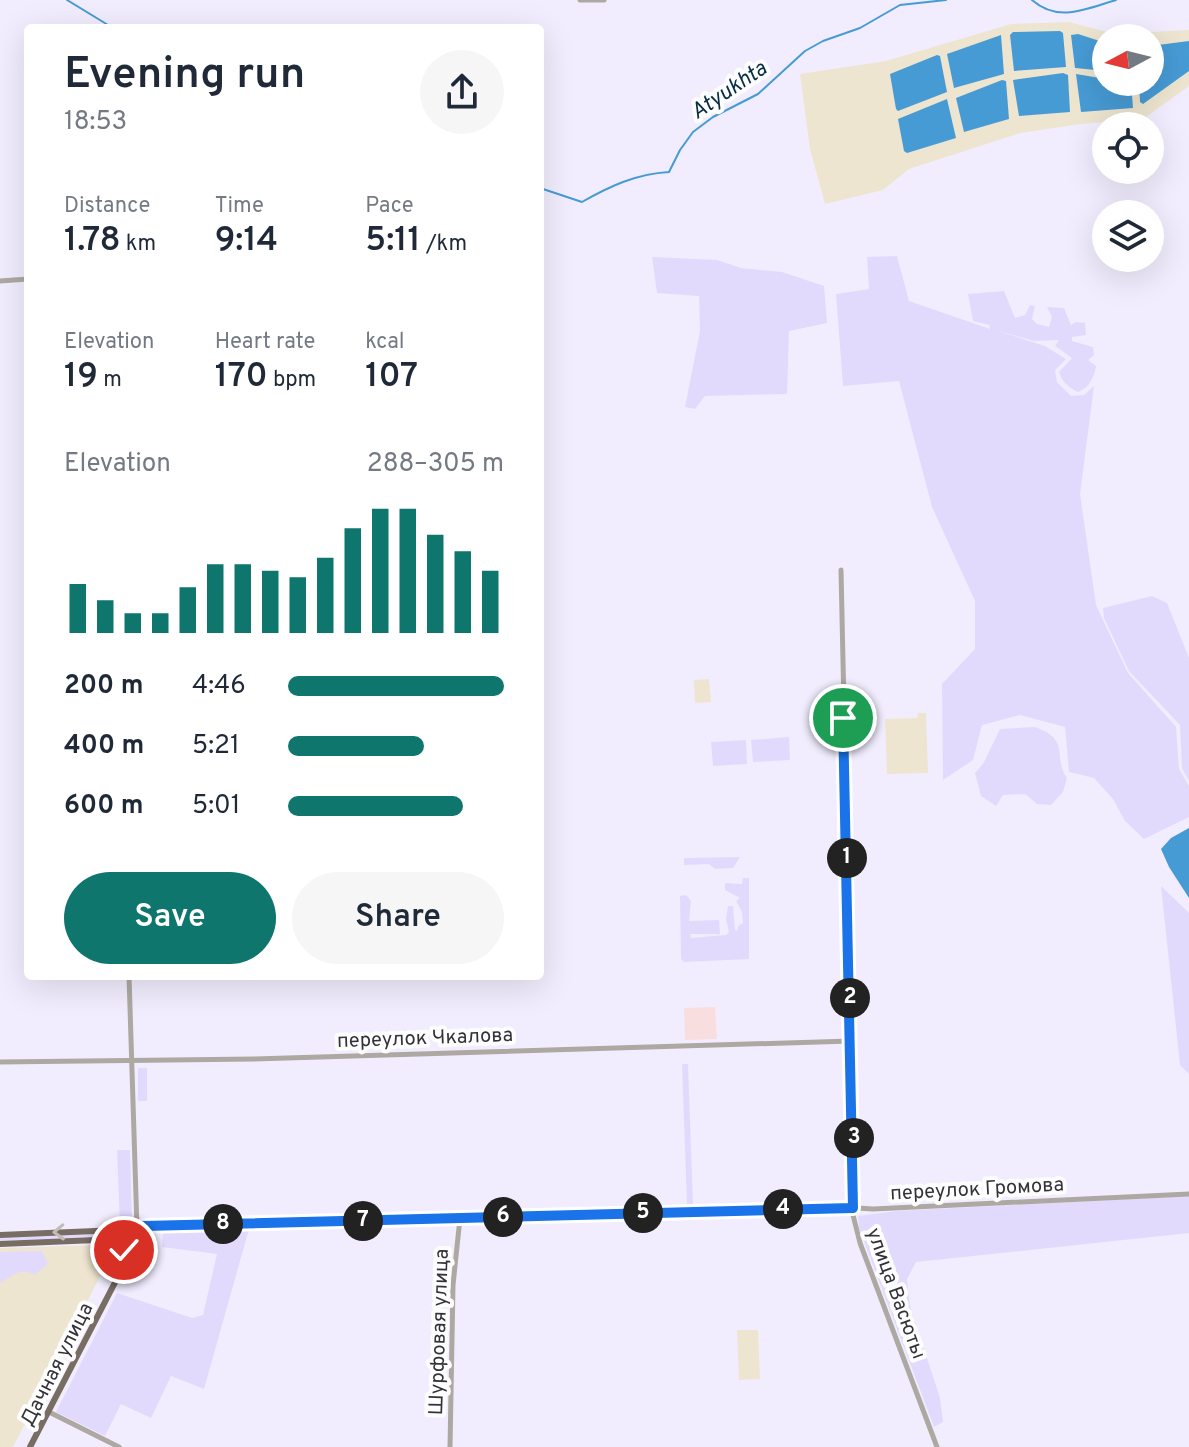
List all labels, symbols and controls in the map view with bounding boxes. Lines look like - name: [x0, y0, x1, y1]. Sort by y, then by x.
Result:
- north arrow: [1092, 24, 1164, 96]
- map controls: [1092, 24, 1164, 272]
- text: Evening run: [64, 48, 305, 104]
- button: share: [420, 50, 504, 134]
- water label: Atyukhta: [686, 55, 773, 126]
- text: 18:53: [64, 106, 127, 139]
- button: locate: [1092, 112, 1164, 184]
- text: Distance: [64, 193, 150, 220]
- text: Time: [215, 193, 264, 220]
- text: Pace: [365, 193, 414, 220]
- button: layers: [1092, 200, 1164, 272]
- text: 1.78: [64, 220, 121, 263]
- text: 9:14: [215, 220, 278, 263]
- text: 5:11: [365, 220, 421, 263]
- text: km: [121, 231, 156, 258]
- text: /km: [421, 231, 467, 258]
- text: Elevation: [64, 329, 154, 356]
- text: Heart rate: [215, 329, 315, 356]
- text: kcal: [365, 329, 404, 356]
- text: 19: [64, 356, 98, 399]
- text: 170: [215, 356, 268, 399]
- text: 107: [365, 356, 418, 399]
- text: m: [98, 367, 122, 394]
- text: bpm: [268, 367, 316, 394]
- text: Elevation: [64, 448, 171, 481]
- text: 288–305 m: [367, 448, 504, 481]
- text: 200 m: [64, 670, 143, 703]
- text: 4:46: [192, 670, 246, 703]
- pin: [809, 684, 877, 752]
- icon: arrive: [821, 696, 865, 740]
- text: 400 m: [64, 730, 144, 763]
- text: 5:21: [192, 730, 240, 763]
- text: 600 m: [64, 790, 144, 823]
- text: 5:01: [192, 790, 240, 823]
- pin: 1: [827, 838, 867, 878]
- text: 1: [843, 844, 851, 871]
- button: Save: [64, 872, 276, 964]
- button: Share: [292, 872, 504, 964]
- pin: 2: [830, 978, 870, 1018]
- text: 2: [843, 984, 857, 1011]
- street label: переулок Чкалова: [337, 1023, 514, 1055]
- pin: 3: [834, 1118, 874, 1158]
- text: 3: [847, 1124, 861, 1151]
- street label: переулок Громова: [890, 1172, 1065, 1208]
- pin: 4: [763, 1189, 803, 1229]
- pin: 5: [623, 1193, 663, 1233]
- text: 4: [776, 1195, 790, 1222]
- pin: 6: [483, 1197, 523, 1237]
- text: 5: [636, 1199, 650, 1226]
- pin: 7: [343, 1201, 383, 1241]
- text: 6: [496, 1203, 510, 1230]
- pin: 8: [203, 1204, 243, 1244]
- text: 7: [357, 1207, 369, 1234]
- text: 8: [216, 1210, 230, 1237]
- pin: [90, 1216, 158, 1284]
- one-way arrow: [52, 1223, 65, 1240]
- street label: улица Васюты: [859, 1225, 931, 1363]
- icon: check: [102, 1228, 146, 1272]
- street label: Шурфовая улица: [424, 1248, 456, 1416]
- street label: Дачная улица: [15, 1299, 100, 1431]

